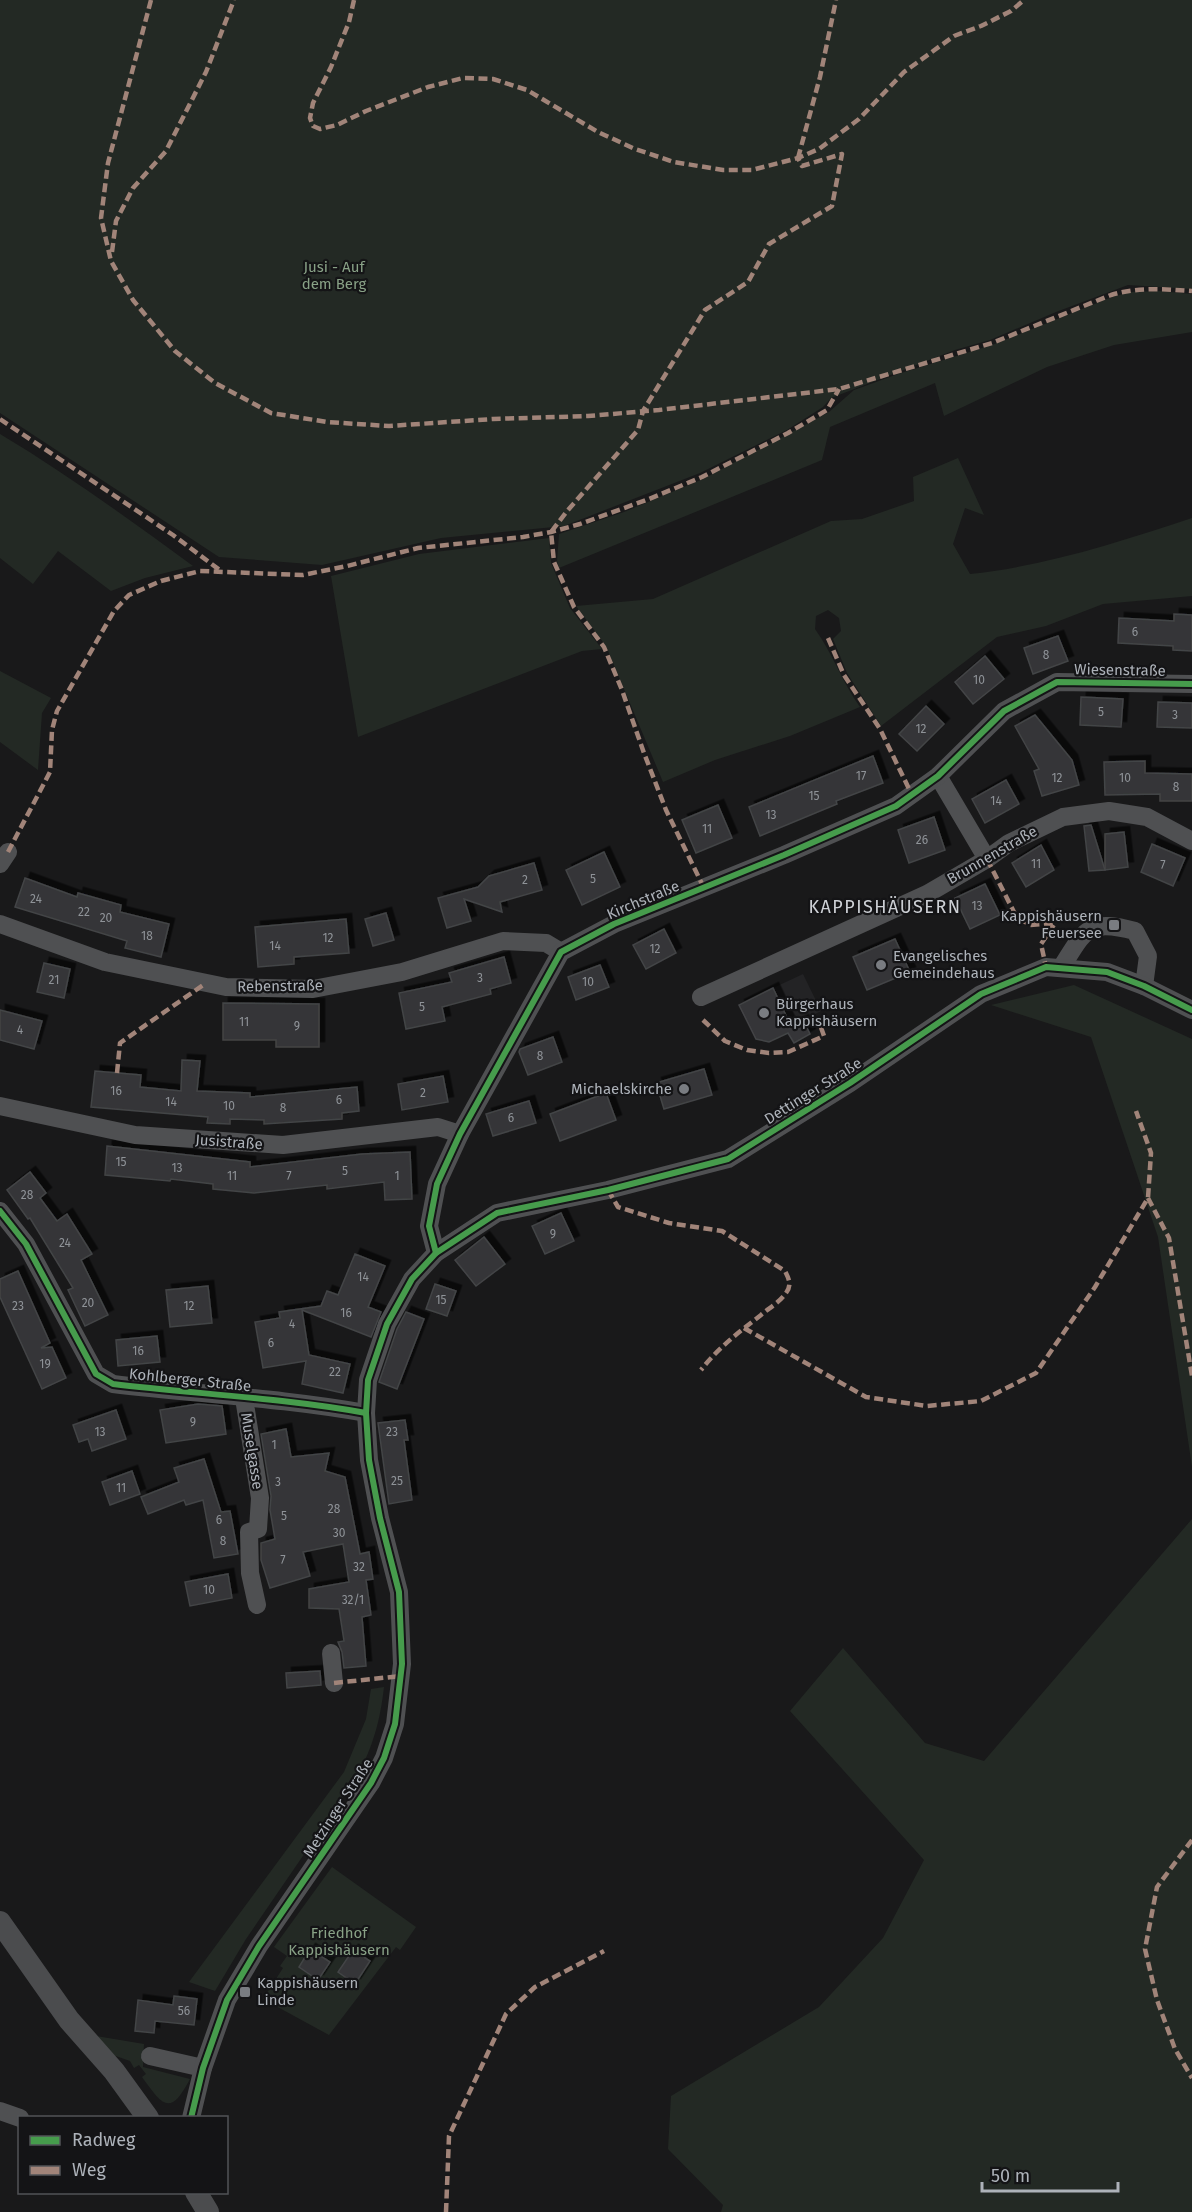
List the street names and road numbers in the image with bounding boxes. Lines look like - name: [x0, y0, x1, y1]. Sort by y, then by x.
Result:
- street label: Wiesenstraße: [1074, 660, 1166, 680]
- street label: Brunnenstraße: [944, 822, 1040, 888]
- street label: Kirchstraße: [604, 877, 682, 923]
- street label: Rebenstraße: [237, 976, 323, 996]
- street label: Dettinger Straße: [761, 1054, 865, 1128]
- street label: Jusistraße: [195, 1131, 263, 1153]
- street label: Kohlberger Straße: [128, 1365, 252, 1395]
- street label: Muselgasse: [237, 1411, 267, 1491]
- street label: Metzinger Straße: [299, 1755, 377, 1861]

